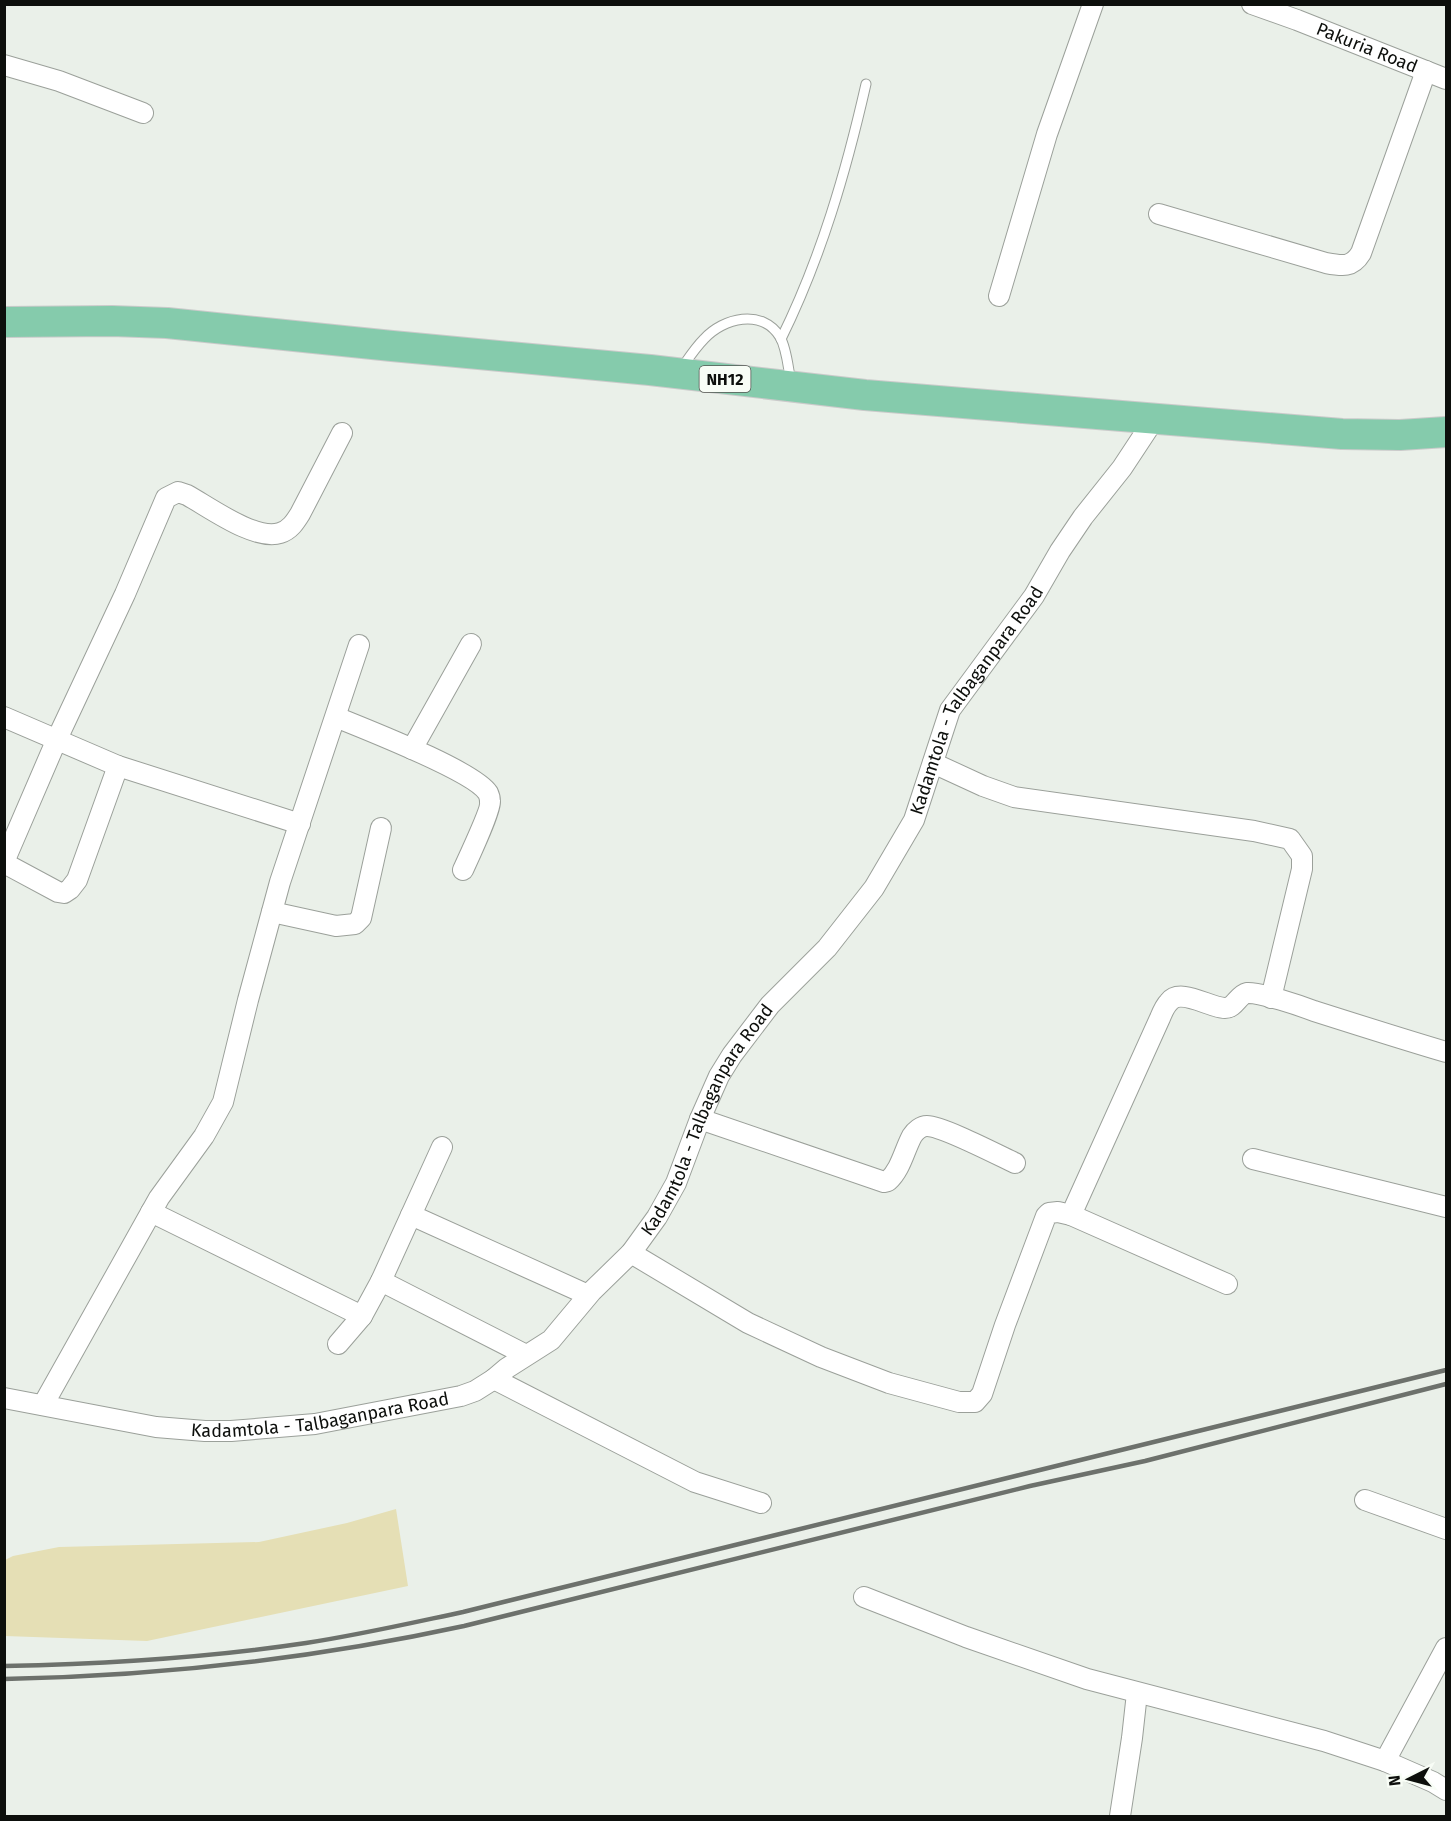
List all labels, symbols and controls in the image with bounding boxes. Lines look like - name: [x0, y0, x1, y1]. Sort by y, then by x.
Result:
- street label: Pakuria Road: [1313, 18, 1421, 78]
- road number: NH12: [700, 366, 750, 392]
- street label: Kadamtola - Talbaganpara Road: [905, 583, 1048, 818]
- street label: Kadamtola - Talbaganpara Road: [636, 1000, 778, 1240]
- street label: Kadamtola - Talbaganpara Road: [190, 1388, 451, 1442]
- north arrow: [1379, 1749, 1439, 1809]
- text: N: [1385, 1774, 1405, 1787]

